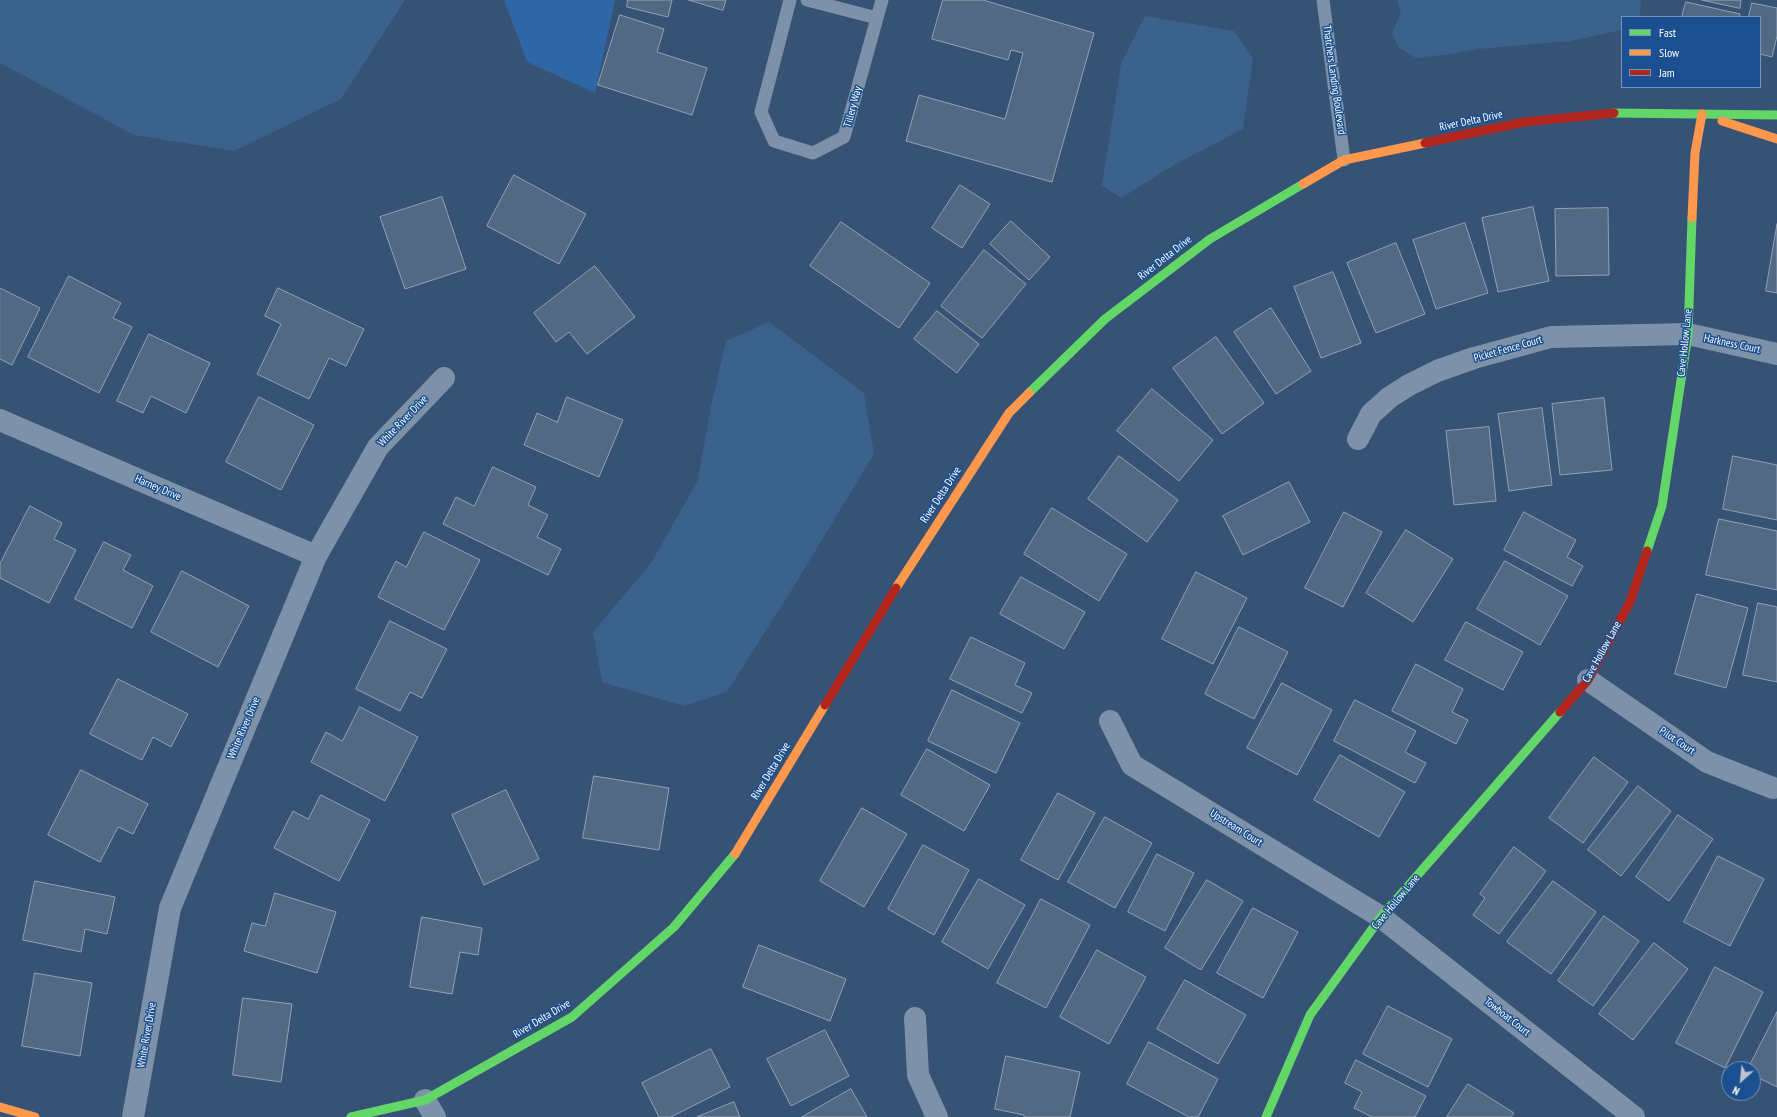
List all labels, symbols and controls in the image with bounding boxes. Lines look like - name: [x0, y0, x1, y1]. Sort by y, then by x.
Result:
- legend: [1621, 16, 1761, 88]
- street label: Thatchers Landing Boulevard: [1320, 25, 1348, 135]
- text: Fast: [1659, 25, 1676, 40]
- text: Slow: [1659, 45, 1679, 60]
- text: Jam: [1659, 65, 1675, 80]
- street label: Tillery Way: [841, 85, 865, 129]
- street label: River Delta Drive: [1438, 108, 1504, 134]
- street label: River Delta Drive: [1136, 233, 1194, 283]
- street label: Cave Hollow Lane: [1675, 309, 1695, 377]
- street label: Harkness Court: [1703, 332, 1761, 356]
- street label: Picket Fence Court: [1472, 333, 1544, 365]
- street label: White River Drive: [375, 393, 431, 449]
- street label: River Delta Drive: [918, 464, 964, 526]
- street label: Harney Drive: [133, 472, 183, 504]
- street label: Cave Hollow Lane: [1580, 619, 1624, 685]
- street label: White River Drive: [225, 695, 263, 761]
- street label: Pilot Court: [1656, 724, 1698, 758]
- street label: River Delta Drive: [749, 740, 793, 802]
- street label: Upstream Court: [1207, 807, 1265, 849]
- street label: Cave Hollow Lane: [1369, 872, 1423, 932]
- street label: Towboat Court: [1481, 995, 1533, 1039]
- street label: River Delta Drive: [511, 997, 573, 1041]
- street label: White River Drive: [135, 1001, 159, 1069]
- north arrow: [1721, 1061, 1761, 1101]
- text: N: [1730, 1083, 1742, 1098]

